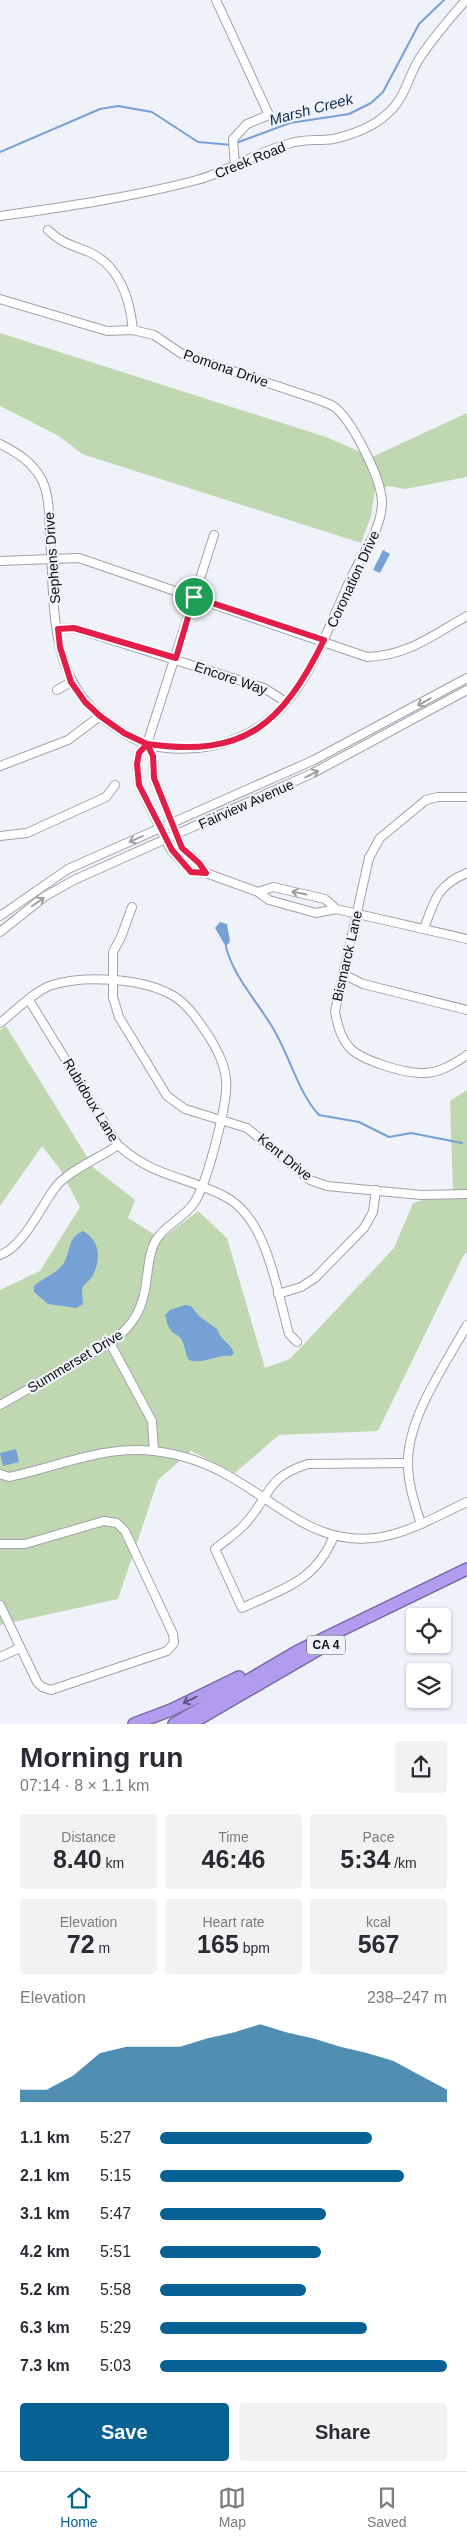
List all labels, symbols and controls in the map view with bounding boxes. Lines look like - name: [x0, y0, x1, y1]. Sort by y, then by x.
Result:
- water label: Marsh Creek: [267, 89, 356, 128]
- street label: Creek Road: [212, 139, 288, 181]
- street label: Pomona Drive: [181, 346, 271, 390]
- street label: Sephens Drive: [41, 511, 63, 604]
- street label: Coronation Drive: [324, 528, 383, 630]
- pin: [173, 576, 215, 618]
- icon: arrive: [180, 583, 208, 611]
- street label: Encore Way: [193, 658, 269, 698]
- one-way arrow: [417, 697, 432, 707]
- one-way arrow: [304, 768, 319, 778]
- street label: Fairview Avenue: [196, 776, 296, 832]
- one-way arrow: [129, 834, 144, 844]
- one-way arrow: [291, 888, 307, 897]
- one-way arrow: [31, 897, 45, 907]
- street label: Bismarck Lane: [329, 909, 365, 1003]
- street label: Rubidoux Lane: [60, 1056, 122, 1145]
- street label: Kent Drive: [255, 1130, 316, 1184]
- street label: Summerset Drive: [25, 1326, 126, 1396]
- map controls: [406, 1608, 451, 1708]
- button: locate: [406, 1608, 451, 1653]
- road number: CA 4: [307, 1636, 345, 1654]
- button: layers: [406, 1663, 451, 1708]
- one-way arrow: [183, 1696, 198, 1706]
- button: share: [395, 1741, 447, 1793]
- text: Morning run: [20, 1742, 183, 1773]
- text: 07:14 · 8 × 1.1 km: [20, 1777, 149, 1794]
- text: Distance: [61, 1829, 116, 1845]
- text: Time: [218, 1829, 249, 1845]
- text: Pace: [363, 1829, 394, 1845]
- text: 8.40: [53, 1845, 102, 1873]
- text: 46:46: [202, 1845, 265, 1873]
- text: 5:34: [340, 1845, 390, 1873]
- text: km: [102, 1855, 124, 1871]
- text: /km: [390, 1855, 417, 1871]
- text: Elevation: [60, 1914, 117, 1930]
- text: Heart rate: [202, 1914, 265, 1930]
- text: kcal: [366, 1914, 391, 1930]
- text: 72: [67, 1930, 95, 1958]
- text: 165: [197, 1930, 239, 1958]
- text: 567: [358, 1930, 399, 1958]
- text: m: [95, 1940, 110, 1956]
- text: bpm: [239, 1940, 270, 1956]
- text: Elevation: [20, 1989, 86, 2006]
- text: 238–247 m: [367, 1989, 447, 2006]
- text: 1.1 km: [20, 2129, 70, 2146]
- text: 5:27: [100, 2129, 131, 2146]
- text: 2.1 km: [20, 2167, 70, 2184]
- text: 5:15: [100, 2167, 131, 2184]
- text: 3.1 km: [20, 2205, 70, 2222]
- text: 5:47: [100, 2205, 131, 2222]
- text: 4.2 km: [20, 2243, 70, 2260]
- text: 5:51: [100, 2243, 131, 2260]
- text: 5.2 km: [20, 2281, 70, 2298]
- text: 5:58: [100, 2281, 131, 2298]
- text: 6.3 km: [20, 2319, 70, 2336]
- text: 5:29: [100, 2319, 131, 2336]
- text: 7.3 km: [20, 2357, 70, 2374]
- text: 5:03: [100, 2357, 131, 2374]
- button: Save: [20, 2403, 229, 2461]
- button: Share: [239, 2403, 447, 2461]
- tab: Home: [60, 2484, 98, 2530]
- tab: Map: [218, 2484, 246, 2530]
- tab: Saved: [367, 2484, 407, 2530]

